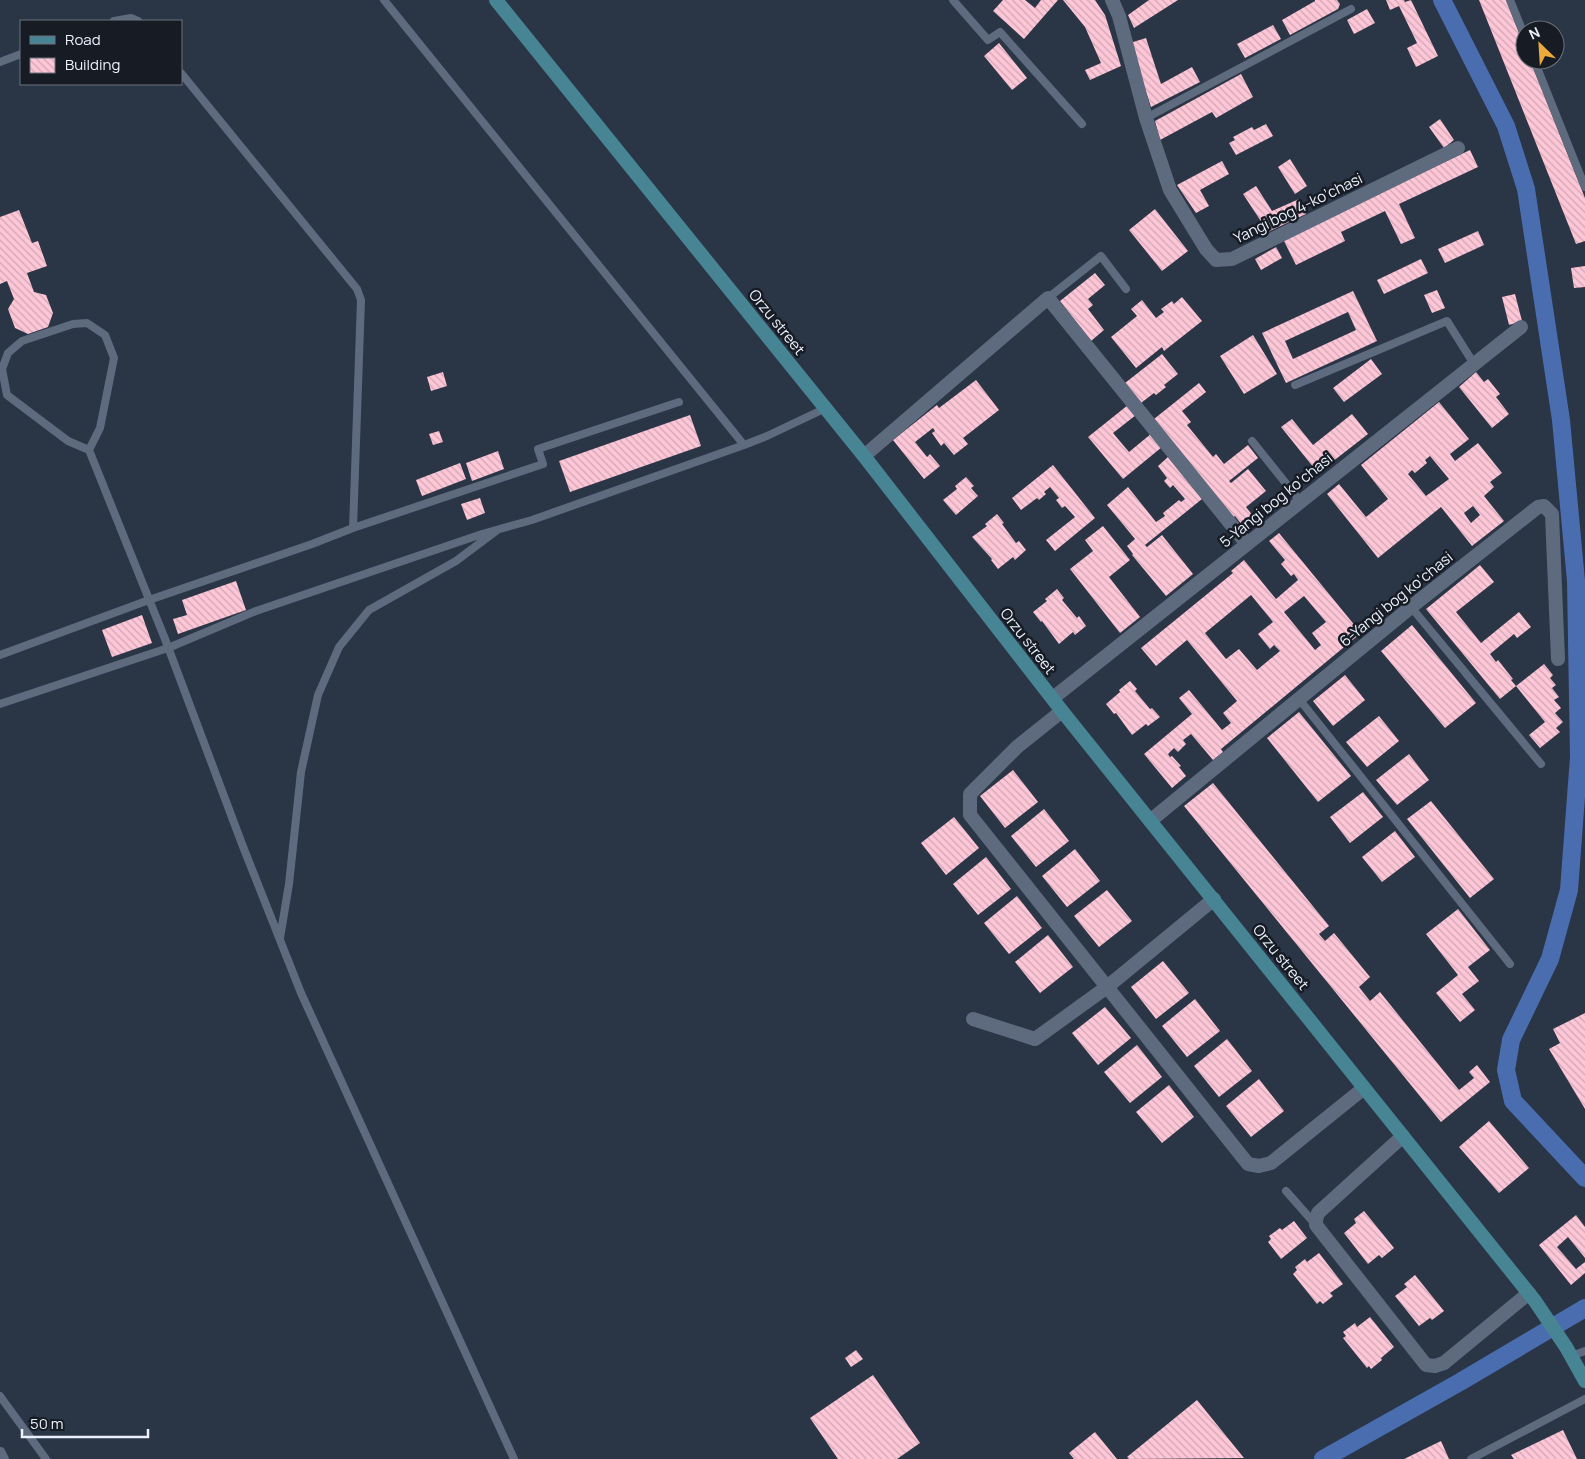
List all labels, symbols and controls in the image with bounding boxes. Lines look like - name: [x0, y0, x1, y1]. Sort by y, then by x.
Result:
- legend: [20, 20, 182, 85]
- north arrow: [1515, 20, 1565, 70]
- text: N: [1526, 22, 1543, 44]
- text: Road: [65, 29, 101, 50]
- text: Building: [65, 54, 120, 75]
- street label: Yangi bog 4-koʼchasi: [1230, 168, 1366, 248]
- street label: Orzu street: [744, 285, 810, 359]
- street label: 5-Yangi bog koʼchasi: [1215, 448, 1337, 552]
- street label: 6-Yangi bog koʼchasi: [1335, 547, 1457, 651]
- street label: Orzu street: [995, 603, 1061, 679]
- street label: Orzu street: [1248, 920, 1314, 994]
- scale bar: [22, 1406, 149, 1438]
- text: 50 m: [30, 1413, 64, 1434]

